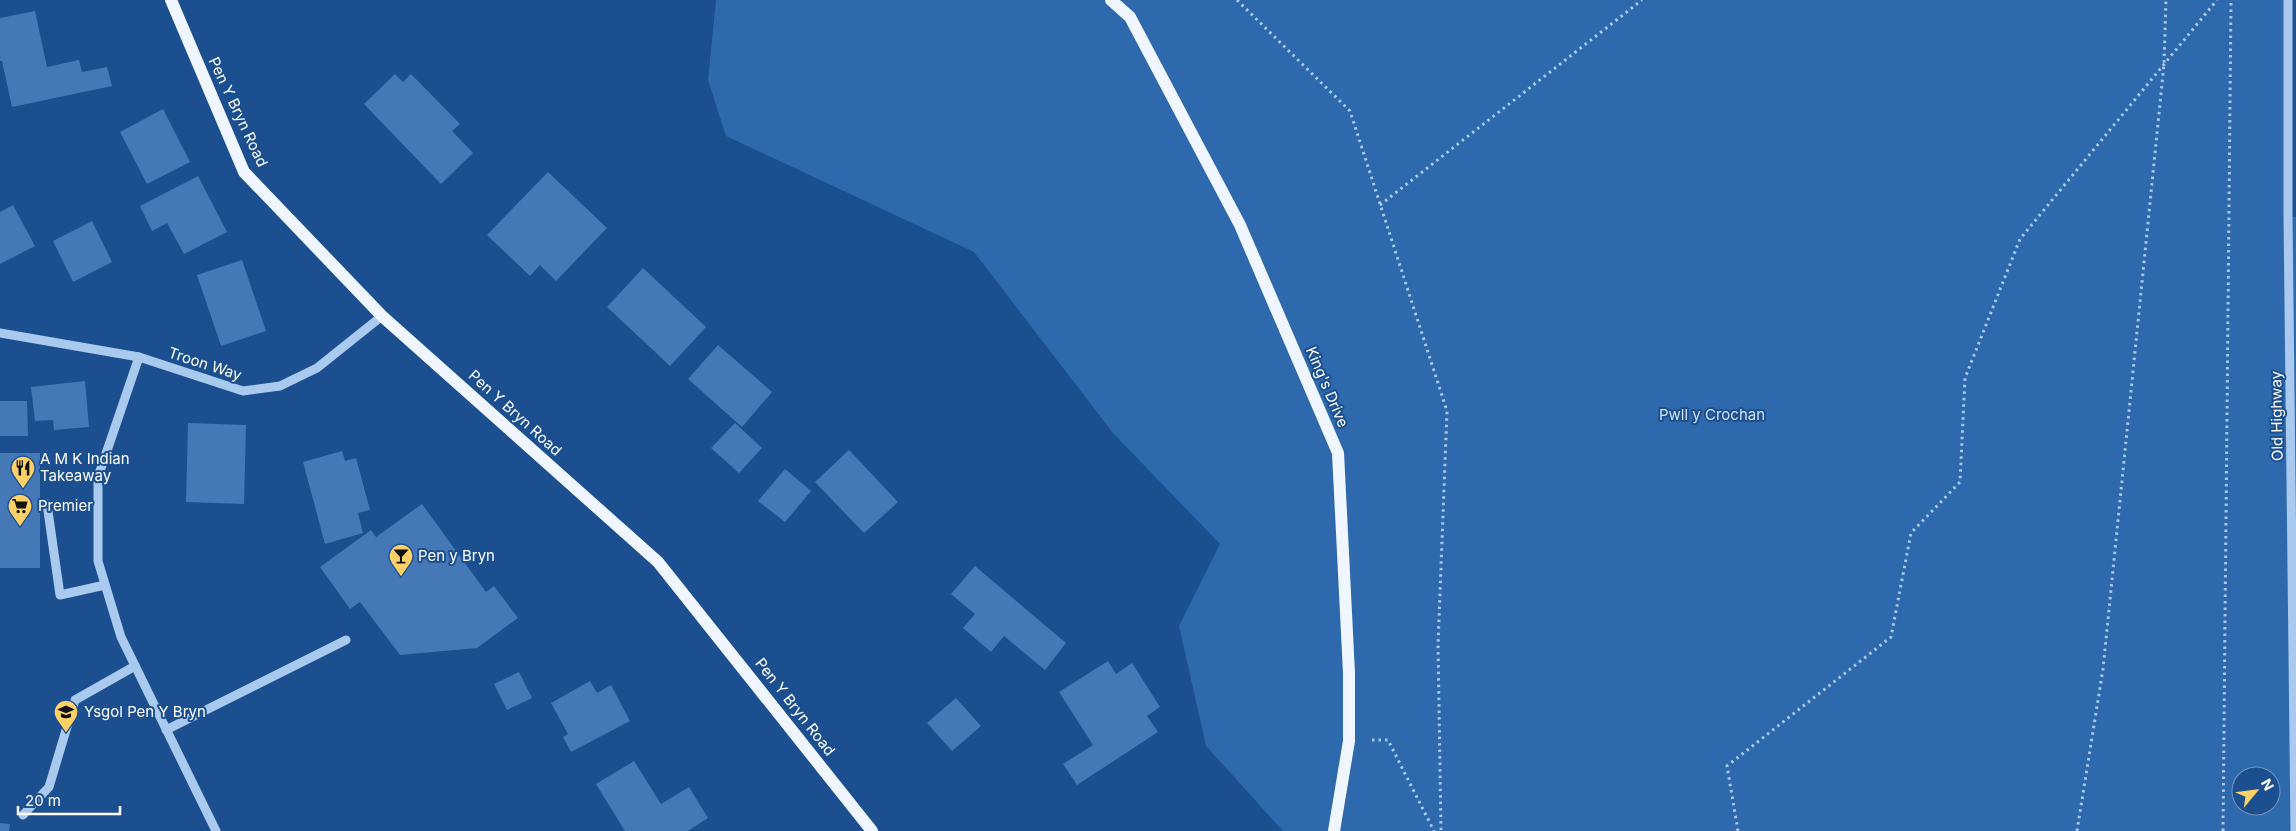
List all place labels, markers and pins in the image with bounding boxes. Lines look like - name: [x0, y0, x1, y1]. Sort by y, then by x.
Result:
- place label: A M K Indian Takeaway: [40, 449, 130, 485]
- restaurant icon: A M K Indian Takeaway: [10, 455, 36, 489]
- supermarket icon: Premier: [7, 493, 33, 527]
- place label: Premier: [38, 496, 93, 515]
- bar icon: Pen y Bryn: [388, 543, 414, 577]
- place label: Pen y Bryn: [418, 546, 495, 565]
- school or university icon: Ysgol Pen Y Bryn: [53, 699, 79, 733]
- place label: Ysgol Pen Y Bryn: [84, 702, 206, 721]

